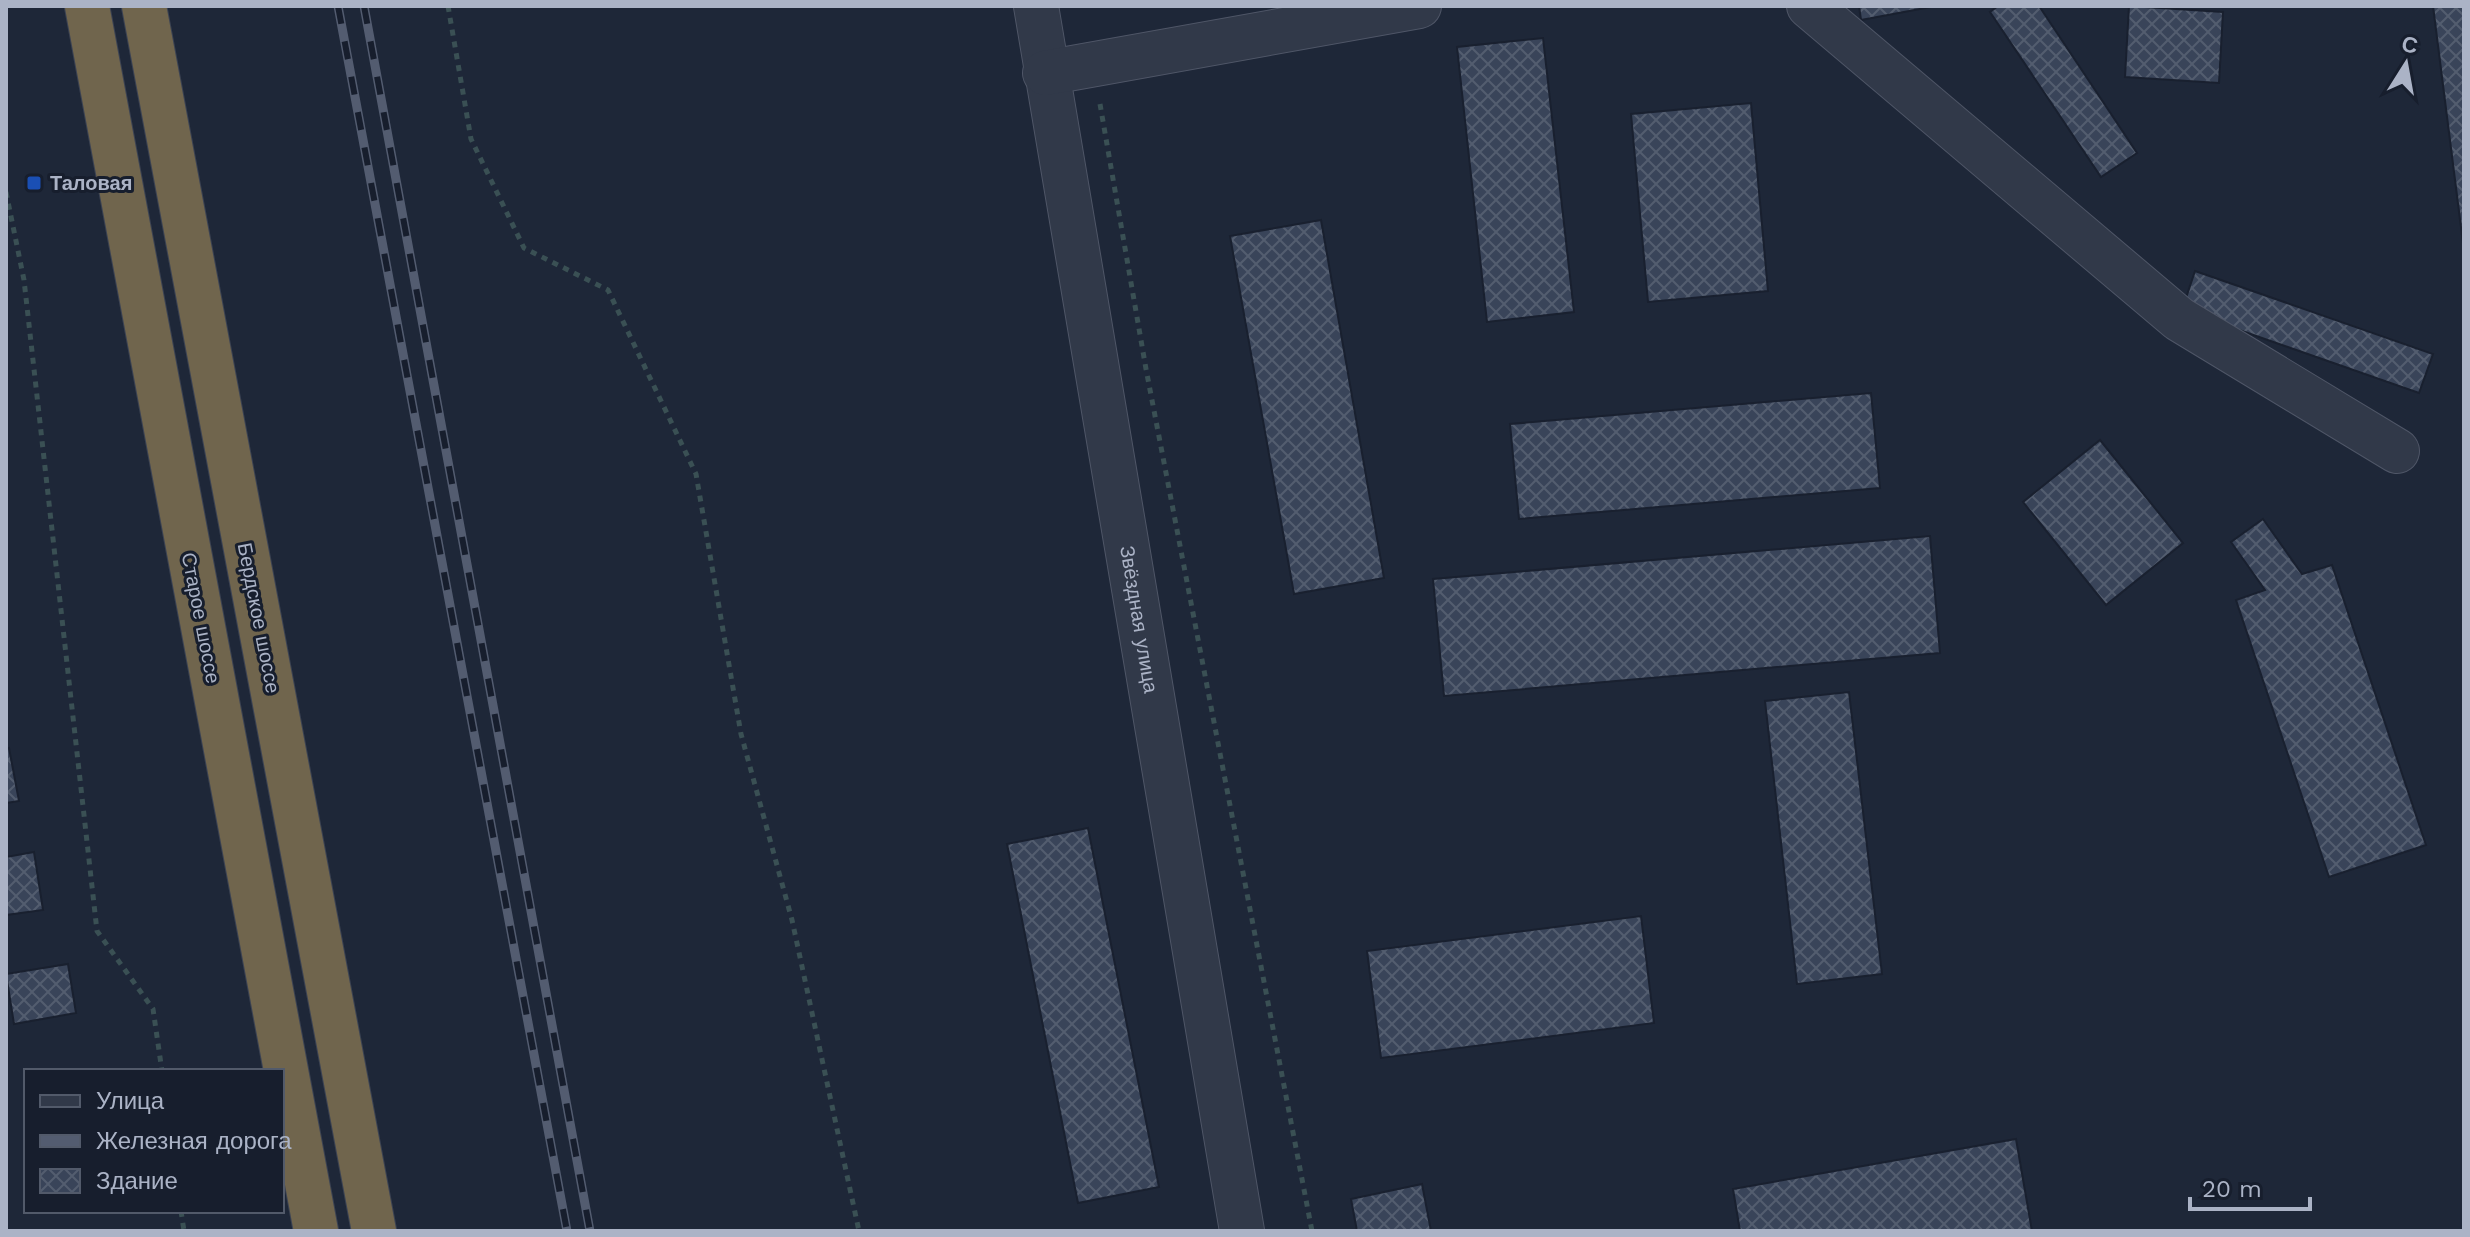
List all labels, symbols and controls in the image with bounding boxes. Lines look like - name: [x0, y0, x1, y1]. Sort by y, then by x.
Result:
- north arrow: [2366, 24, 2446, 104]
- text: С: [2400, 31, 2420, 59]
- place label: Таловая: [50, 171, 132, 195]
- marker: Таловая: [25, 174, 43, 192]
- street label: Бердское шоссе: [233, 541, 285, 695]
- street label: Звёздная улица: [1115, 544, 1163, 696]
- street label: Старое шоссе: [177, 550, 225, 686]
- legend: [24, 1069, 284, 1213]
- text: Улица: [96, 1087, 165, 1115]
- text: Железная дорога: [96, 1127, 292, 1155]
- scale bar: [2190, 1161, 2310, 1211]
- text: Здание: [96, 1167, 178, 1195]
- text: 20 m: [2202, 1175, 2262, 1203]

